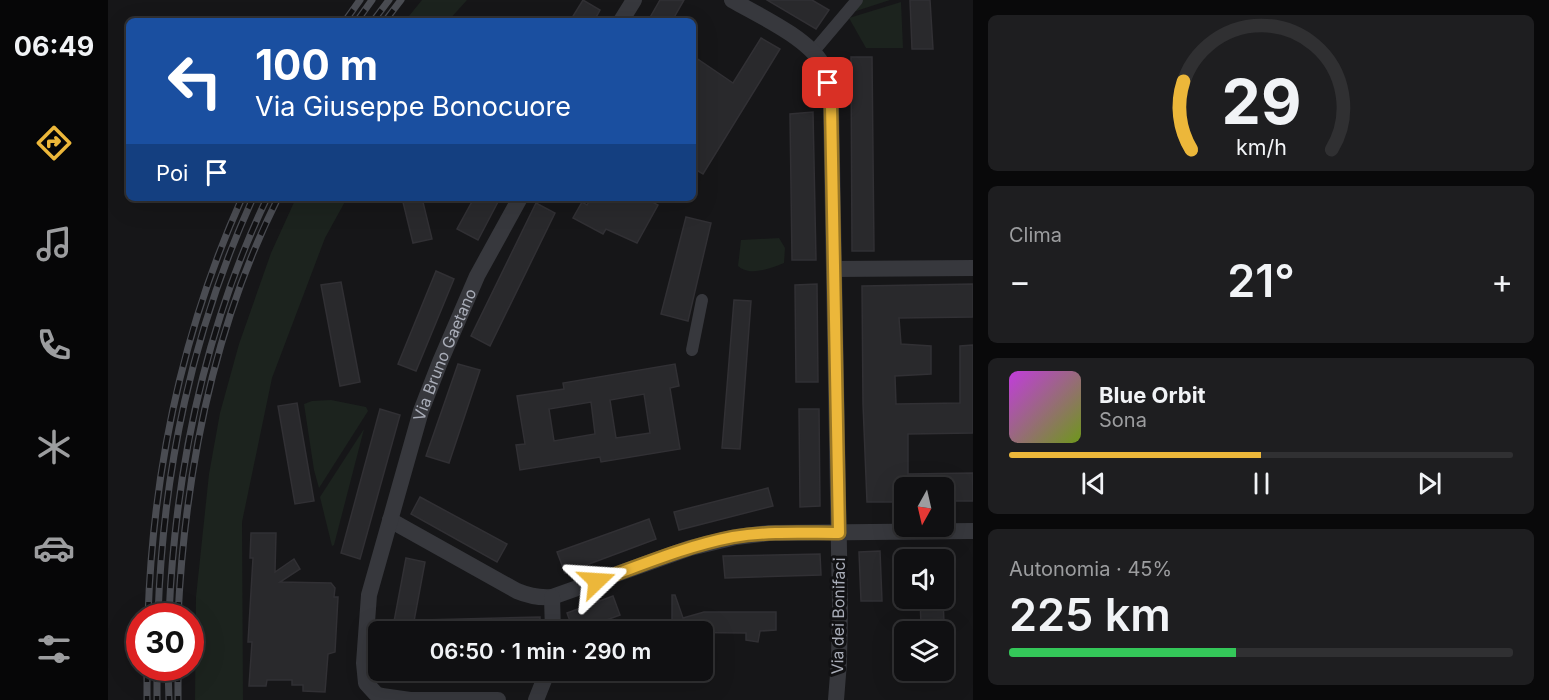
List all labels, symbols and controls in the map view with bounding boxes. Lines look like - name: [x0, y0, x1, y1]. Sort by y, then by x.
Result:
- text: 06:49: [14, 30, 94, 63]
- text: 100 m: [255, 39, 378, 90]
- icon: left: [156, 42, 234, 120]
- pin: [802, 57, 853, 108]
- text: 29: [1221, 64, 1301, 139]
- icon: arrive: [811, 66, 844, 99]
- text: Via Giuseppe Bonocuore: [255, 90, 571, 123]
- icon: directions: [33, 122, 75, 164]
- text: km/h: [1236, 135, 1286, 161]
- icon: arrive: [200, 156, 233, 189]
- text: Poi: [156, 160, 188, 186]
- icon: music: [33, 223, 75, 265]
- text: Clima: [1009, 223, 1062, 247]
- text: 21°: [1227, 253, 1295, 308]
- text: −: [1009, 261, 1031, 301]
- text: +: [1491, 261, 1513, 301]
- street label: Via Bruno Gaetano: [409, 285, 481, 423]
- icon: phone: [33, 324, 75, 366]
- text: Blue Orbit: [1099, 382, 1206, 408]
- text: Sona: [1099, 408, 1147, 432]
- icon: climate: [33, 426, 75, 468]
- icon: previous: [1077, 467, 1110, 500]
- icon: pause: [1245, 467, 1278, 500]
- icon: next: [1413, 467, 1446, 500]
- north arrow: [894, 477, 954, 537]
- map controls: [894, 477, 954, 681]
- icon: car: [33, 527, 75, 569]
- position arrow: [565, 549, 629, 613]
- button: sound: [894, 549, 954, 609]
- street label: Via dei Bonifaci: [827, 557, 849, 675]
- text: Autonomia · 45%: [1009, 557, 1172, 581]
- text: 225 km: [1009, 587, 1171, 642]
- speed limit sign: 30: [126, 603, 204, 681]
- button: layers: [894, 621, 954, 681]
- icon: filters: [33, 628, 75, 670]
- text: 06:50 · 1 min · 290 m: [430, 638, 651, 664]

